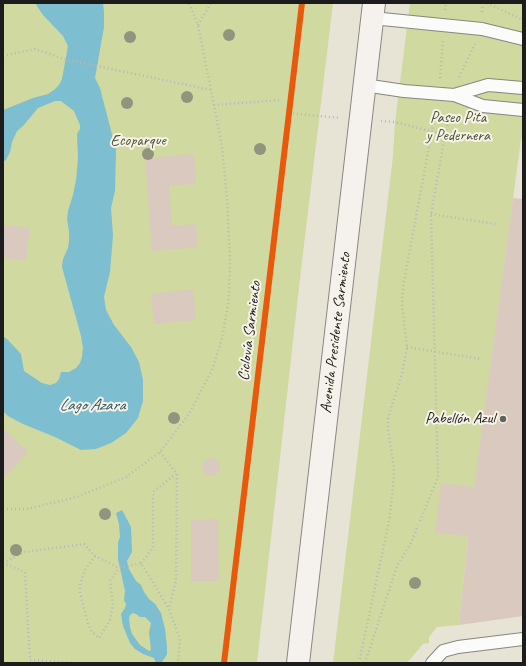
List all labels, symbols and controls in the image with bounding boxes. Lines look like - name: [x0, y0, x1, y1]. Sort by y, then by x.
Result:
- park label: Paseo Pita y Pedernera: [426, 108, 490, 146]
- park label: Ecoparque: [110, 131, 166, 151]
- street label: Avenida Presidente Sarmiento: [317, 252, 355, 414]
- street label: Ciclovía Sarmiento: [234, 280, 266, 382]
- water label: Lago Azara: [59, 396, 125, 416]
- place label: Pabellón Azul: [425, 409, 495, 429]
- marker: Pabellón Azul: [498, 414, 508, 424]

